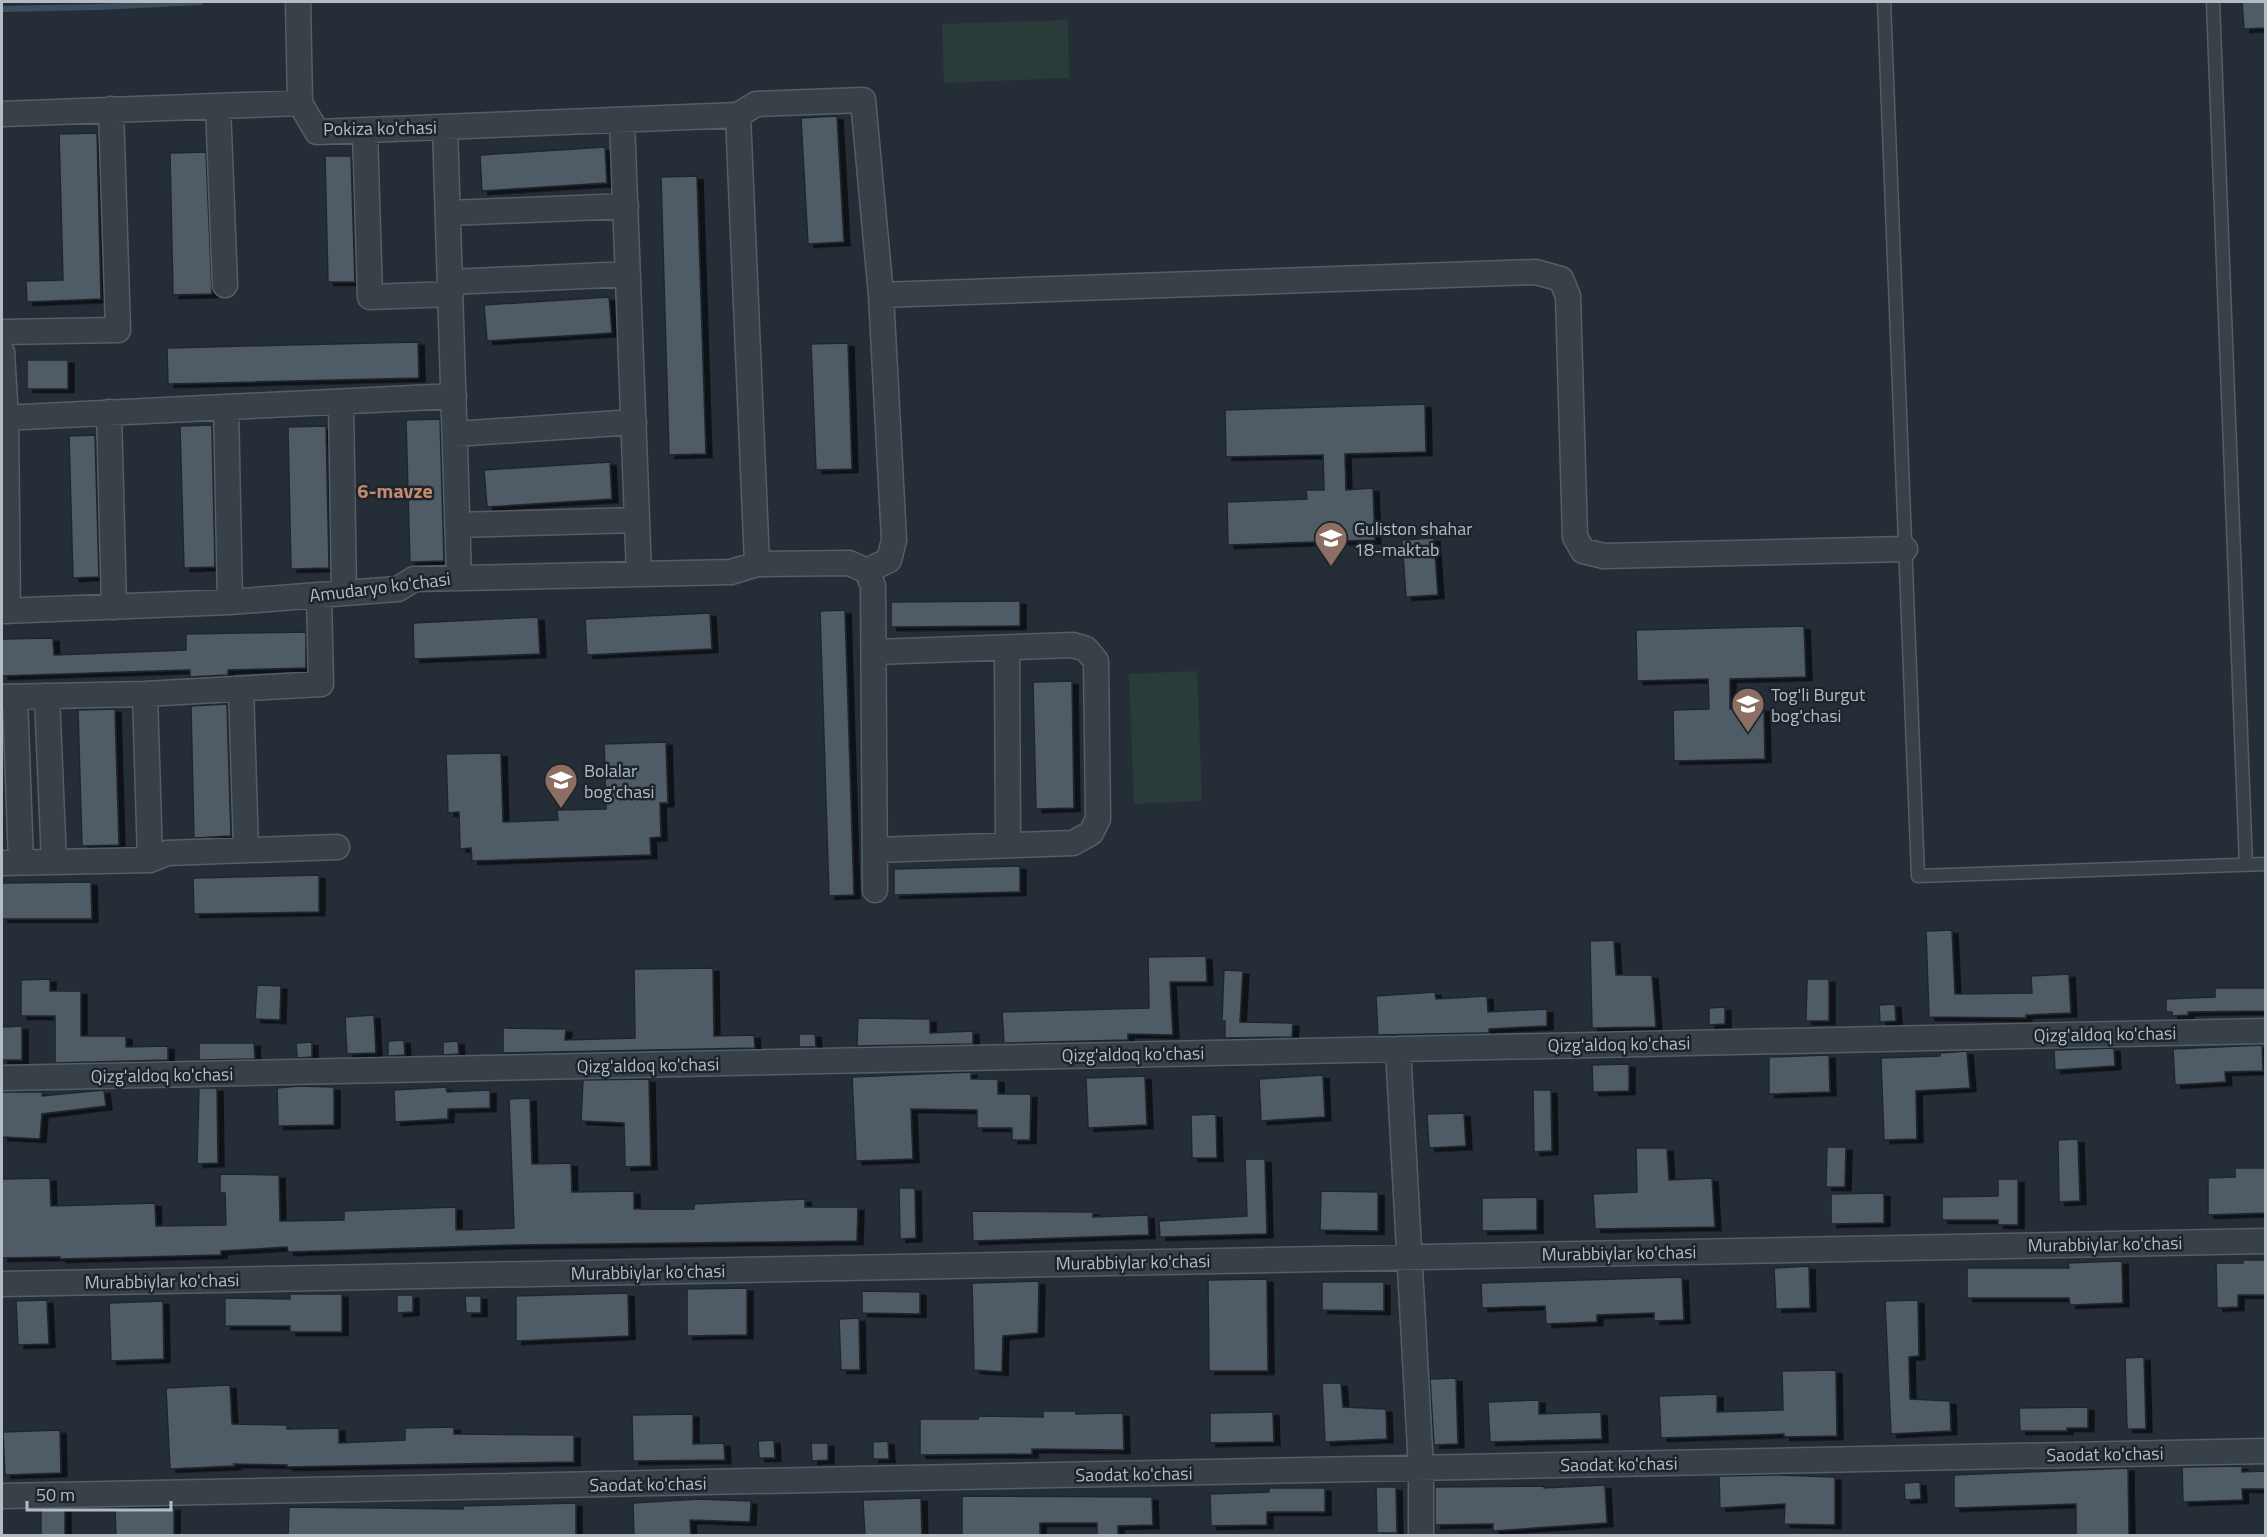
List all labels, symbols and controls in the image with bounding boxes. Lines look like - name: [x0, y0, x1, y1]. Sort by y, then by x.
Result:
- street label: Pokiza ko'chasi: [323, 114, 437, 142]
- district label: 6-mavze: [357, 475, 433, 506]
- place label: Guliston shahar 18-maktab: [1354, 515, 1473, 563]
- school or university icon: Guliston shahar 18-maktab: [1313, 520, 1349, 567]
- street label: Amudaryo ko'chasi: [308, 565, 452, 609]
- place label: Tog'li Burgut bog'chasi: [1771, 681, 1866, 729]
- school or university icon: Tog'li Burgut bog'chasi: [1730, 686, 1766, 733]
- place label: Bolalar bog'chasi: [584, 757, 655, 805]
- school or university icon: Bolalar bog'chasi: [543, 762, 579, 809]
- street label: Qizg'aldoq ko'chasi: [2033, 1019, 2177, 1049]
- street label: Qizg'aldoq ko'chasi: [1547, 1029, 1691, 1059]
- street label: Qizg'aldoq ko'chasi: [1061, 1039, 1205, 1069]
- street label: Qizg'aldoq ko'chasi: [576, 1050, 720, 1080]
- street label: Qizg'aldoq ko'chasi: [90, 1060, 234, 1090]
- street label: Murabbiylar ko'chasi: [2027, 1229, 2183, 1259]
- street label: Murabbiylar ko'chasi: [1541, 1238, 1697, 1268]
- street label: Murabbiylar ko'chasi: [1055, 1247, 1211, 1277]
- street label: Murabbiylar ko'chasi: [570, 1257, 726, 1287]
- street label: Murabbiylar ko'chasi: [84, 1266, 240, 1296]
- street label: Saodat ko'chasi: [2046, 1439, 2164, 1469]
- street label: Saodat ko'chasi: [1560, 1449, 1678, 1479]
- street label: Saodat ko'chasi: [1075, 1459, 1193, 1489]
- street label: Saodat ko'chasi: [589, 1469, 707, 1499]
- scale bar: [27, 1474, 171, 1512]
- text: 50 m: [36, 1481, 75, 1508]

